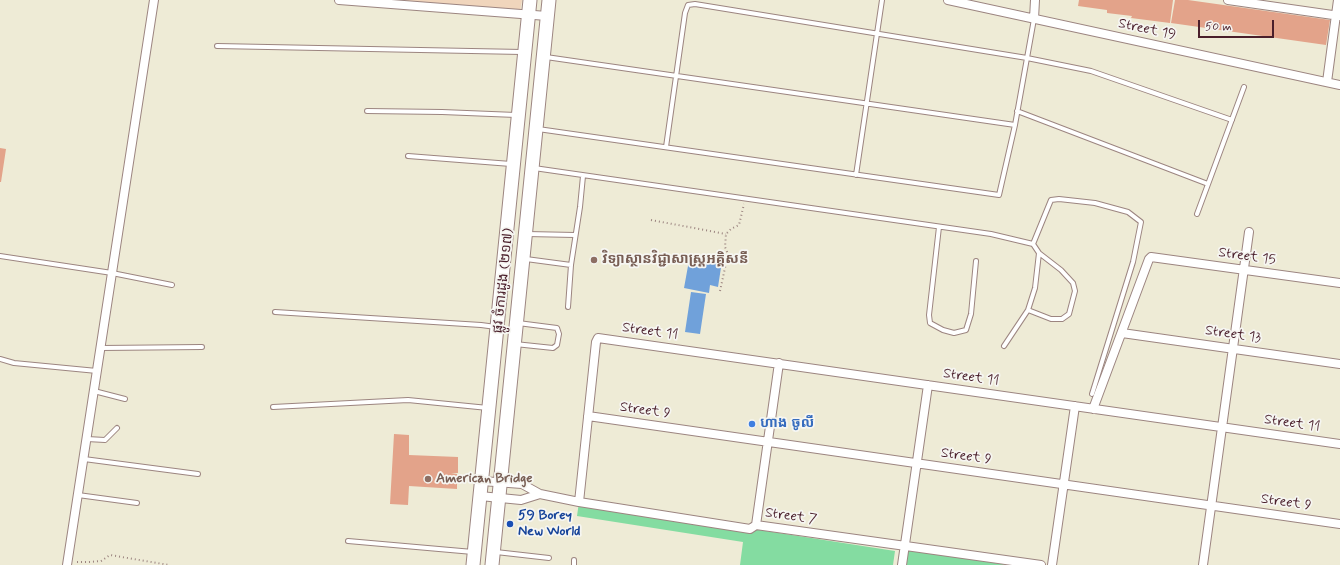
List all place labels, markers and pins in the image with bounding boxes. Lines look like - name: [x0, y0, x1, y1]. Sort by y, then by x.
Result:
- place label: វិទ្យាស្ថានវិជ្ជាសាស្រ្តអគ្គិសនី: [602, 252, 748, 268]
- marker: វិទ្យាស្ថានវិជ្ជាសាស្រ្តអគ្គិសនី: [589, 255, 599, 265]
- place label: ហាង ចូលី: [760, 416, 814, 432]
- marker: ហាង ចូលី: [747, 419, 757, 429]
- place label: American Bridge: [436, 471, 533, 487]
- marker: American Bridge: [423, 474, 433, 484]
- place label: 59 Borey New World: [518, 508, 580, 540]
- marker: 59 Borey New World: [505, 519, 515, 529]

